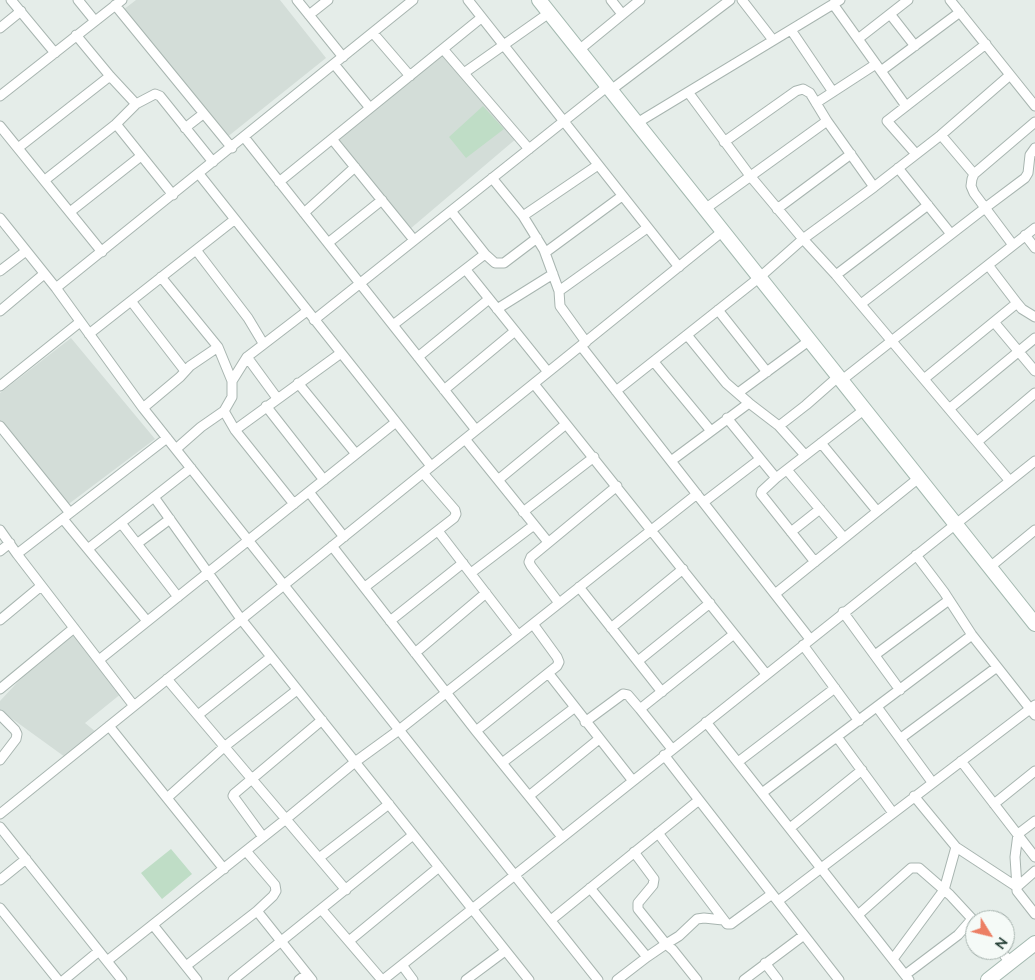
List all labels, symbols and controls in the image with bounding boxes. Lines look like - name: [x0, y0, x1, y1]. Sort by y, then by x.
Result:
- north arrow: [965, 910, 1015, 960]
- text: N: [991, 934, 1012, 953]

